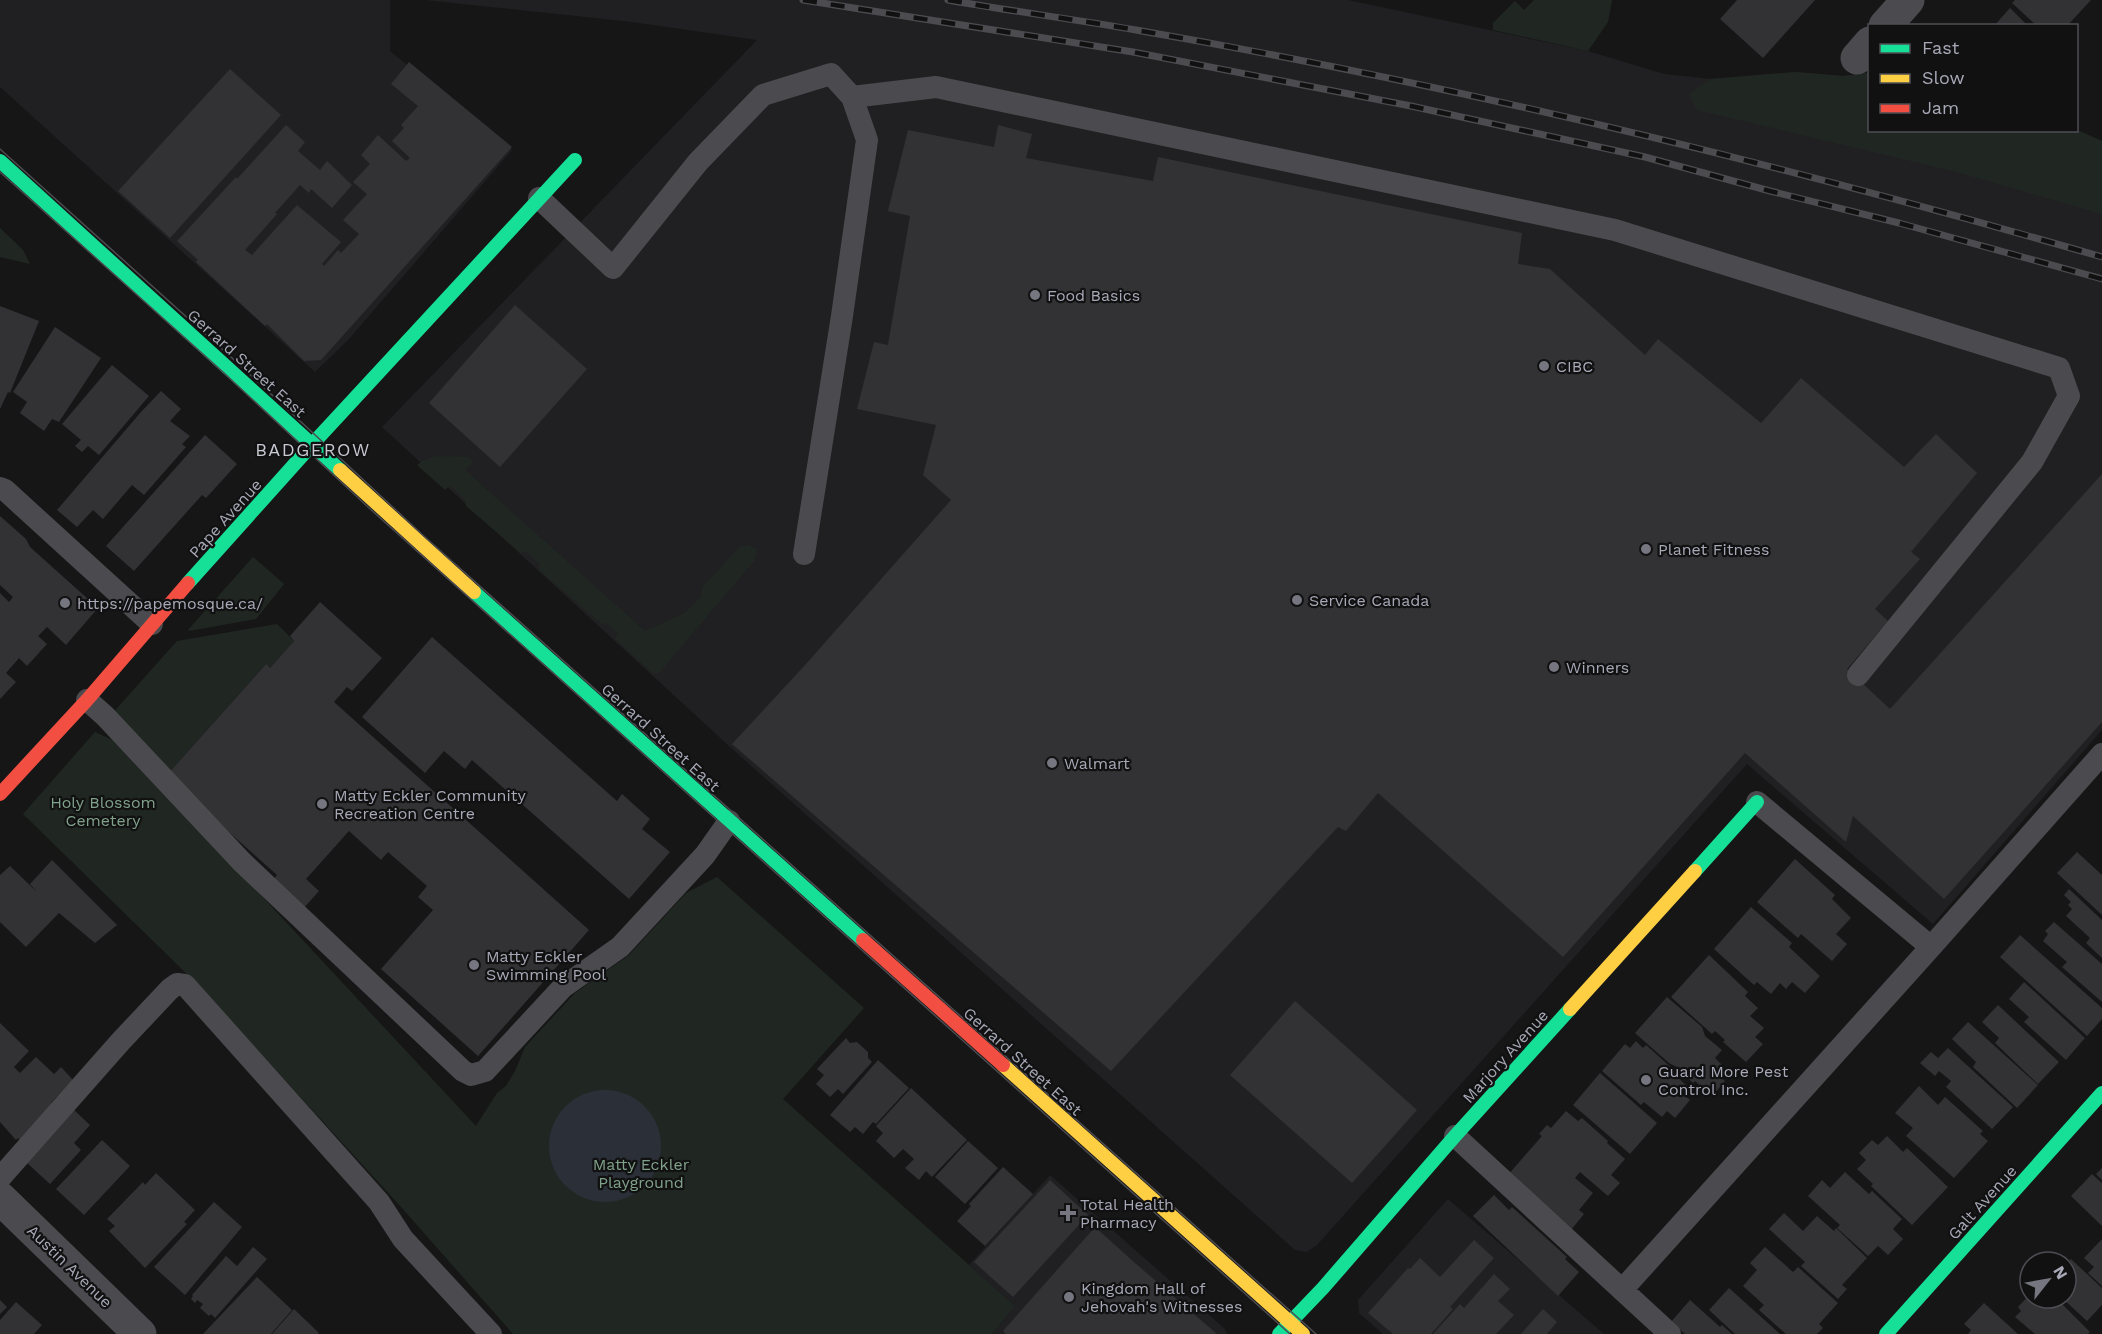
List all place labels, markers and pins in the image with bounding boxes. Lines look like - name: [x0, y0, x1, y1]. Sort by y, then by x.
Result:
- place label: Food Basics: [1047, 286, 1140, 305]
- marker: Food Basics: [1028, 288, 1042, 302]
- place label: CIBC: [1556, 357, 1593, 376]
- marker: CIBC: [1537, 359, 1551, 373]
- place label: Planet Fitness: [1658, 540, 1770, 559]
- marker: Planet Fitness: [1639, 542, 1653, 556]
- place label: Service Canada: [1309, 591, 1429, 610]
- marker: Service Canada: [1290, 593, 1304, 607]
- place label: https://papemosque.ca/: [77, 594, 263, 613]
- marker: https://papemosque.ca/: [58, 596, 72, 610]
- place label: Winners: [1566, 658, 1629, 677]
- marker: Winners: [1547, 660, 1561, 674]
- place label: Walmart: [1064, 754, 1130, 773]
- marker: Walmart: [1045, 756, 1059, 770]
- place label: Matty Eckler Community Recreation Centre: [334, 786, 526, 823]
- marker: Matty Eckler Community Recreation Centre: [315, 797, 329, 811]
- place label: Matty Eckler Swimming Pool: [486, 947, 606, 984]
- marker: Matty Eckler Swimming Pool: [467, 958, 481, 972]
- place label: Guard More Pest Control Inc.: [1658, 1062, 1789, 1099]
- marker: Guard More Pest Control Inc.: [1639, 1073, 1653, 1087]
- place label: Total Health Pharmacy: [1080, 1195, 1174, 1232]
- marker: Total Health Pharmacy: [1061, 1206, 1075, 1220]
- place label: Kingdom Hall of Jehovah's Witnesses: [1081, 1279, 1242, 1316]
- marker: Kingdom Hall of Jehovah's Witnesses: [1062, 1290, 1076, 1304]

